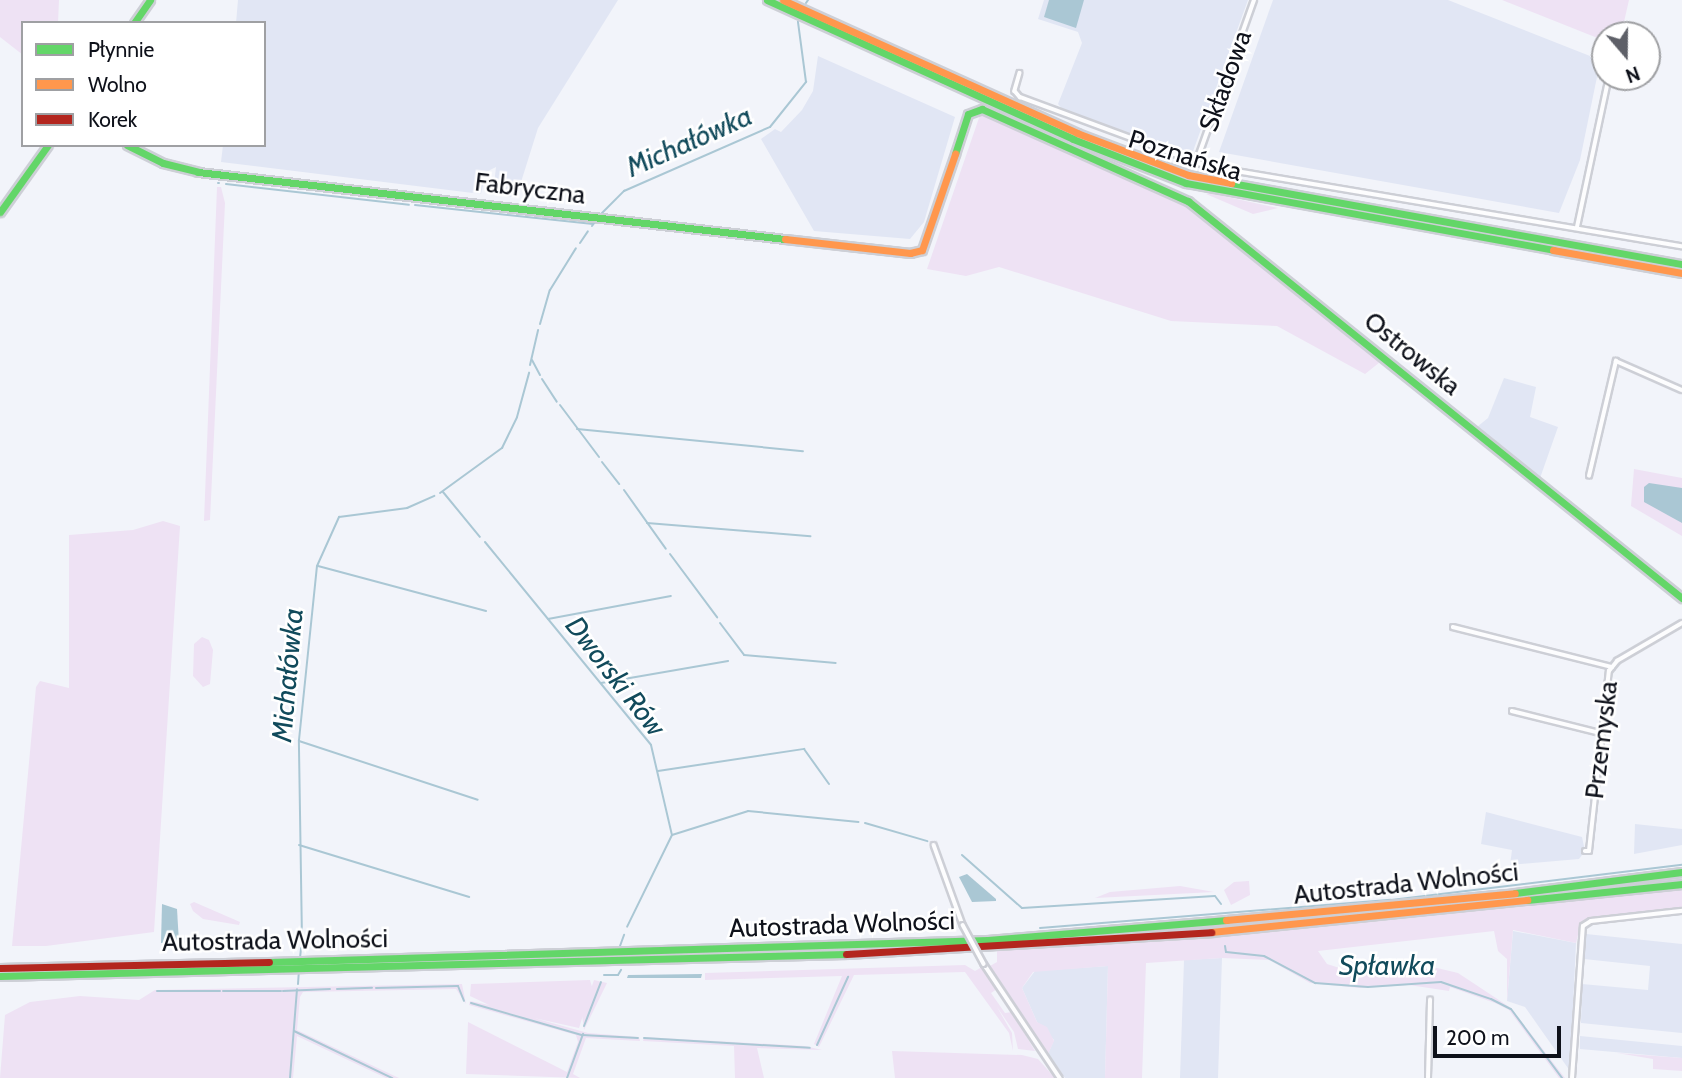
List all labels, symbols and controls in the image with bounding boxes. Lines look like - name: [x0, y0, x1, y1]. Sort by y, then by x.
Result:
- legend: [21, 21, 266, 147]
- north arrow: [1591, 21, 1661, 91]
- street label: Składowa: [1193, 26, 1259, 136]
- text: Płynnie: [88, 37, 154, 62]
- text: N: [1622, 61, 1643, 87]
- text: Wolno: [88, 72, 147, 97]
- water label: Michałówka: [621, 98, 757, 184]
- text: Korek: [88, 107, 137, 132]
- street label: Poznańska: [1124, 124, 1246, 188]
- street label: Fabryczna: [473, 167, 587, 211]
- street label: Ostrowska: [1357, 306, 1467, 402]
- water label: Michałówka: [264, 607, 310, 743]
- water label: Dworski Rów: [559, 609, 673, 743]
- street label: Przemyska: [1579, 679, 1625, 801]
- street label: Autostrada Wolności: [1292, 857, 1520, 911]
- street label: Autostrada Wolności: [729, 905, 955, 945]
- street label: Autostrada Wolności: [162, 923, 388, 959]
- water label: Spławka: [1339, 948, 1435, 982]
- scale bar: [1437, 1012, 1565, 1056]
- text: 200 m: [1446, 1025, 1509, 1050]

